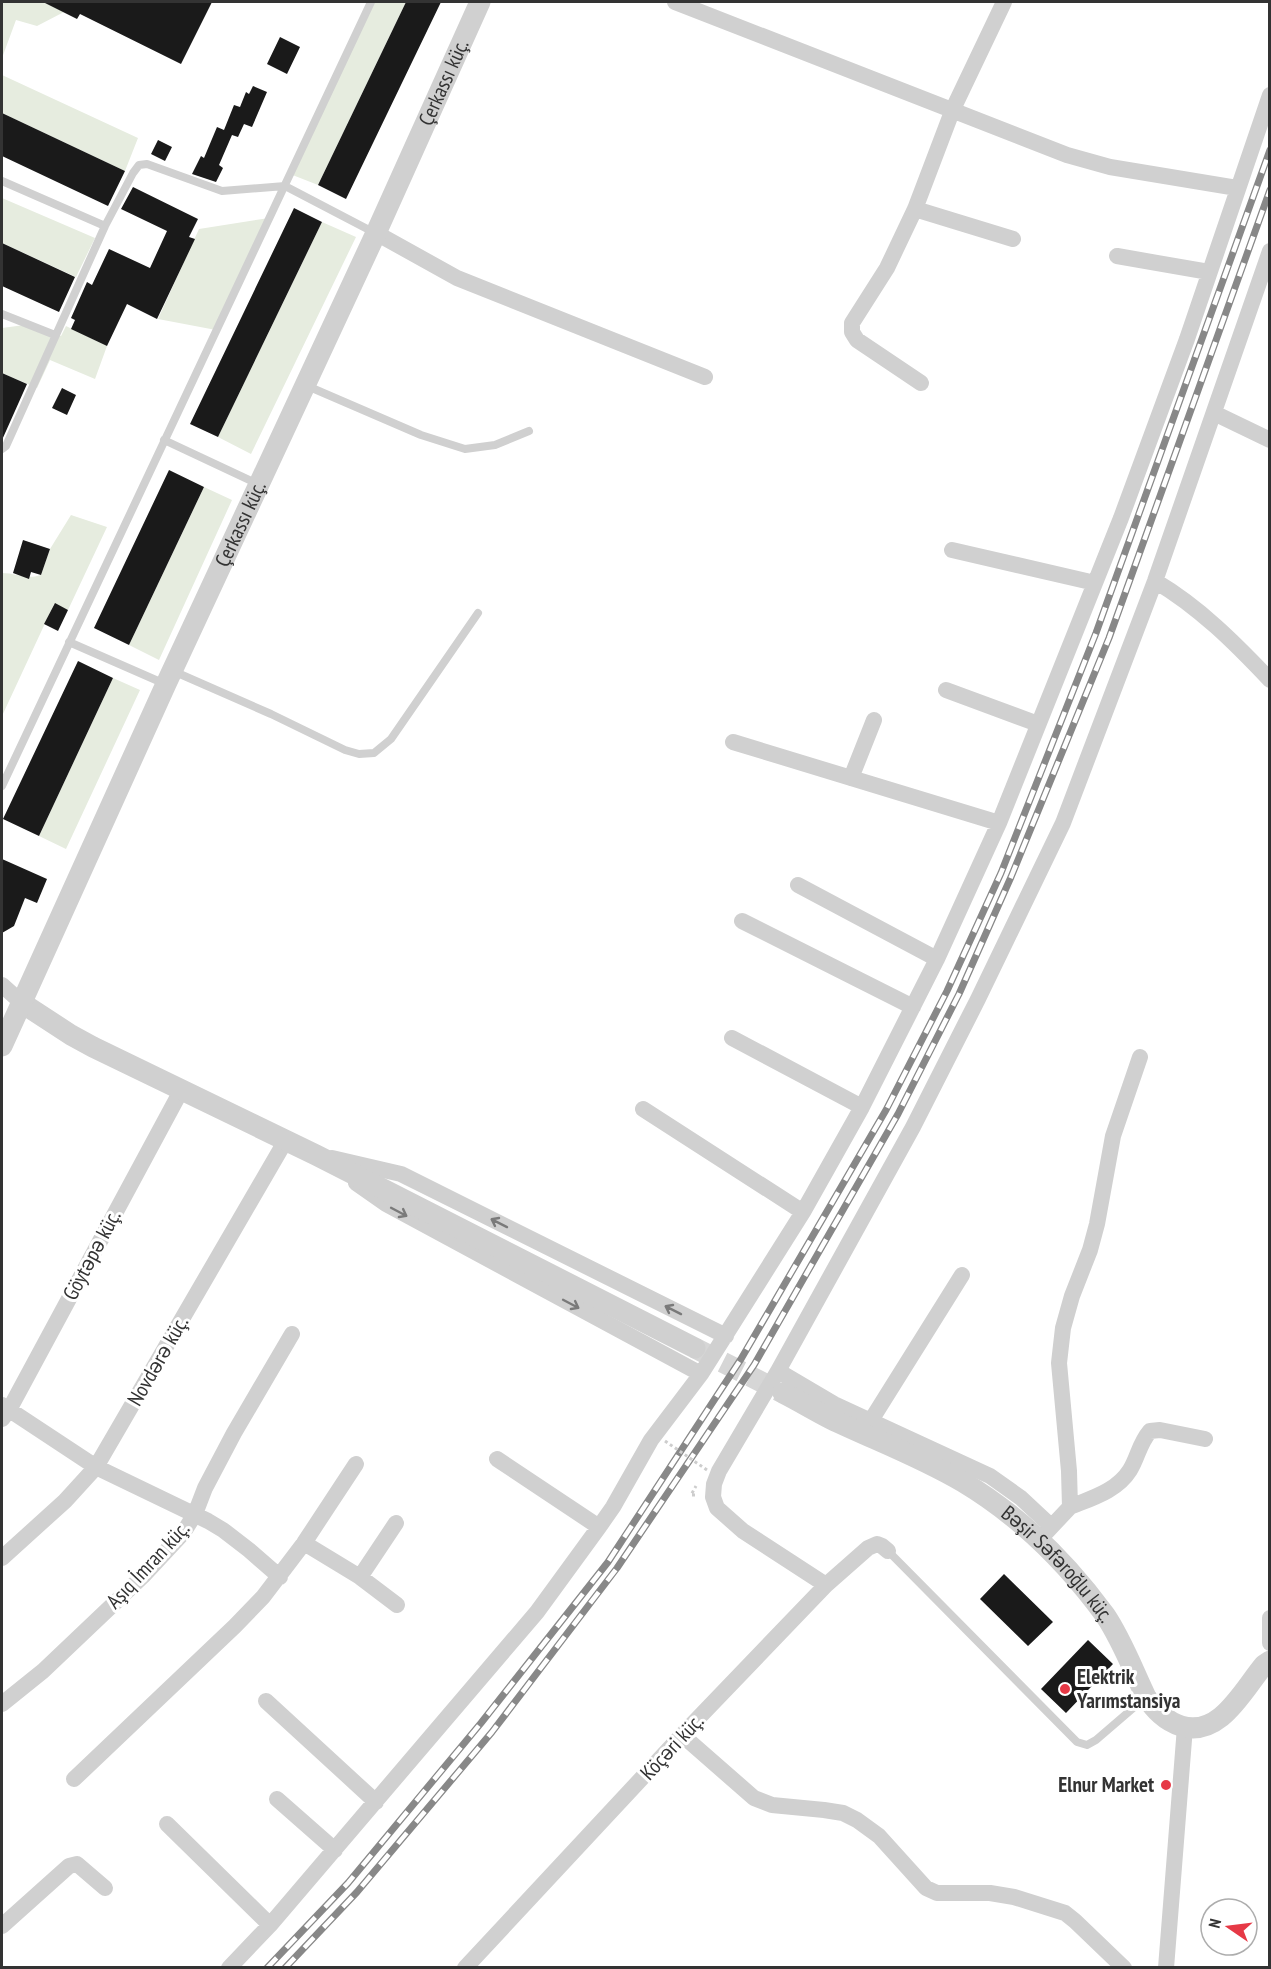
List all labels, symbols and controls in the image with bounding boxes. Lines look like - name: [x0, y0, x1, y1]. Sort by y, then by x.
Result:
- street label: Çerkassı küç.: [412, 35, 474, 130]
- street label: Çerkassı küç.: [208, 476, 272, 571]
- street label: Göytəpə küç.: [57, 1205, 127, 1304]
- one-way arrow: [390, 1206, 408, 1218]
- one-way arrow: [490, 1216, 508, 1228]
- one-way arrow: [562, 1298, 579, 1310]
- one-way arrow: [665, 1303, 683, 1315]
- street label: Novdərə küç.: [121, 1311, 194, 1411]
- street label: Bəşir Səfəroğlu küç.: [996, 1499, 1120, 1627]
- street label: Aşıq İmran küç.: [100, 1515, 195, 1614]
- place label: Elektrik Yarımstansiya: [1076, 1663, 1181, 1714]
- marker: Elektrik Yarımstansiya: [1058, 1682, 1072, 1696]
- street label: Köçəri küç.: [634, 1708, 709, 1785]
- place label: Elnur Market: [1058, 1771, 1154, 1798]
- marker: Elnur Market: [1159, 1778, 1173, 1792]
- north arrow: [1199, 1897, 1259, 1957]
- text: N: [1204, 1917, 1225, 1930]

